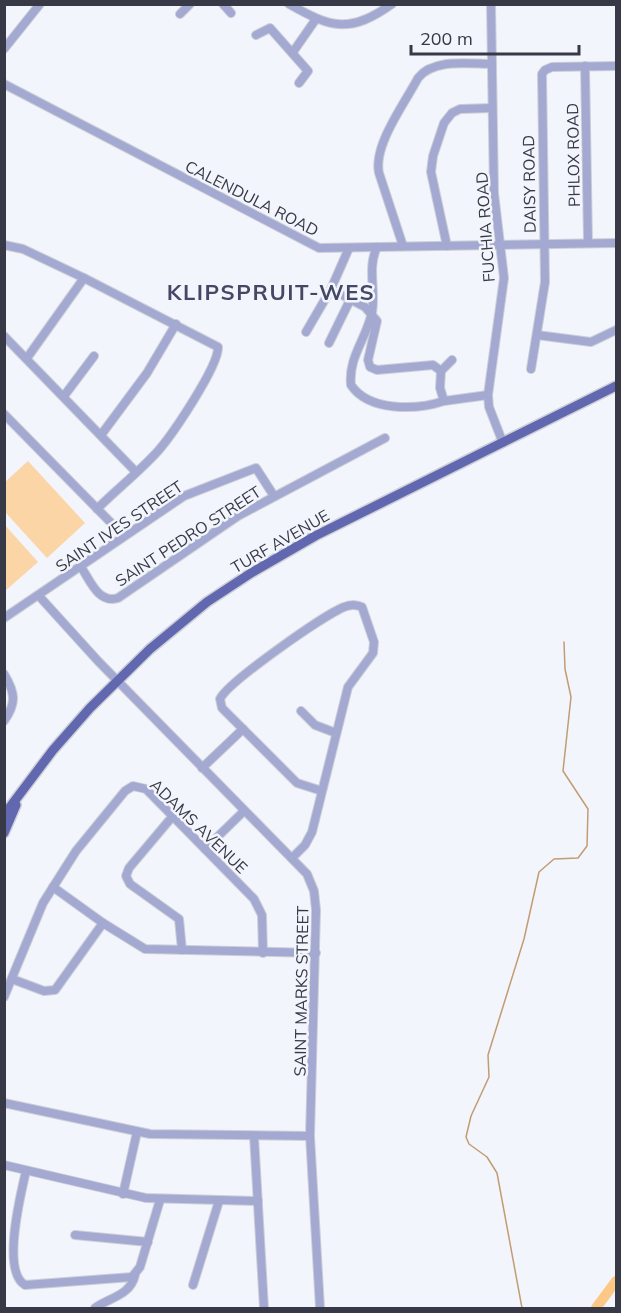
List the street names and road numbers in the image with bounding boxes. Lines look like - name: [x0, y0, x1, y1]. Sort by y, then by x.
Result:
- street label: PHLOX ROAD: [562, 103, 584, 207]
- street label: DAISY ROAD: [518, 135, 540, 233]
- street label: CALENDULA ROAD: [182, 156, 322, 240]
- street label: FUCHIA ROAD: [471, 171, 499, 283]
- street label: SAINT IVES STREET: [52, 476, 187, 576]
- street label: SAINT PEDRO STREET: [111, 481, 265, 591]
- street label: TURF AVENUE: [227, 505, 333, 577]
- street label: ADAMS AVENUE: [146, 774, 252, 878]
- street label: SAINT MARKS STREET: [290, 905, 312, 1077]

